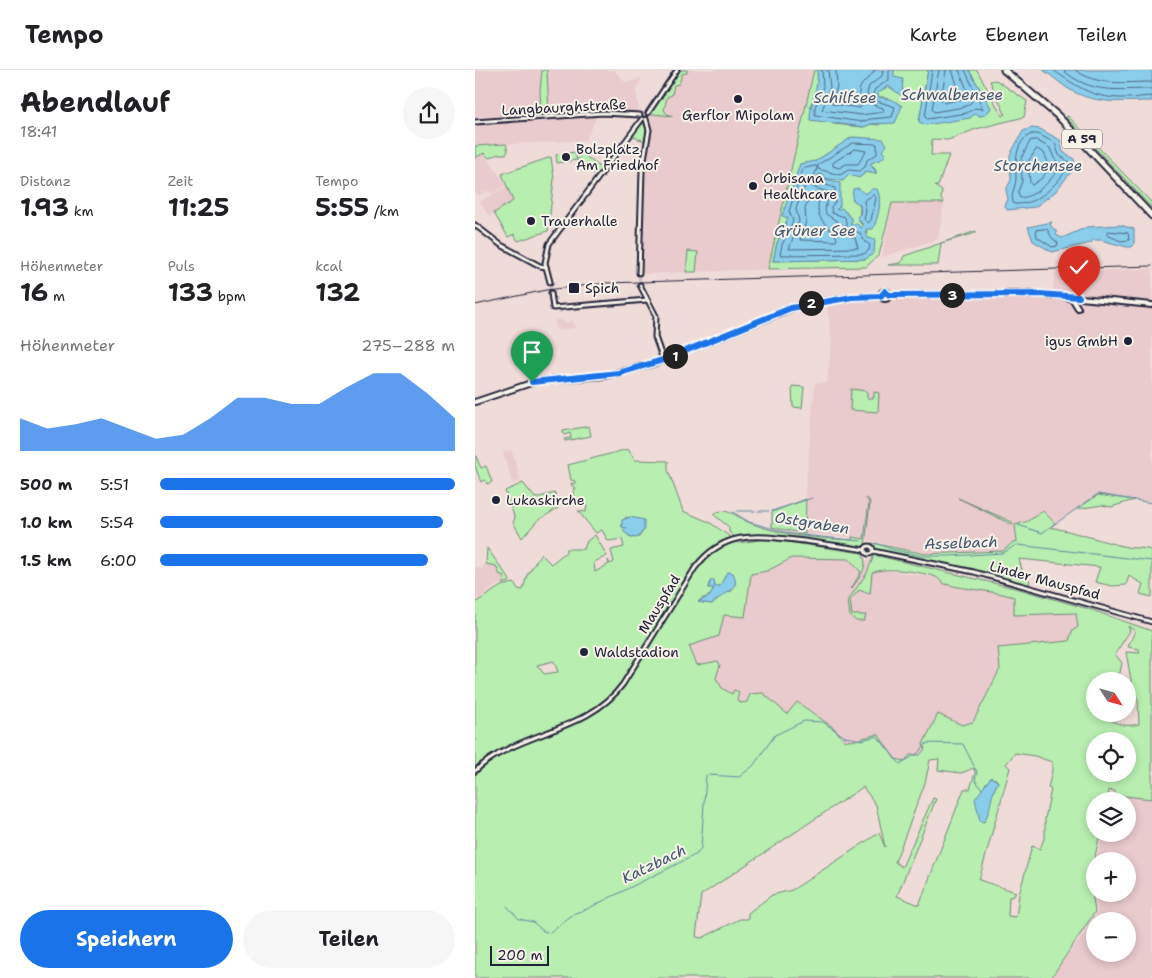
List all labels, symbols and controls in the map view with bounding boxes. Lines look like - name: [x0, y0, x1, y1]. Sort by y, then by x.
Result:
- text: Tempo: [25, 19, 104, 51]
- text: Karte: [910, 23, 957, 47]
- text: Ebenen: [985, 23, 1049, 47]
- text: Teilen: [1077, 23, 1127, 47]
- text: Abendlauf: [20, 83, 170, 121]
- water label: Schwalbensee: [901, 85, 1003, 105]
- button: share: [403, 87, 455, 139]
- water label: Schilfsee: [814, 88, 876, 108]
- marker: Gerflor Mipolam: [732, 93, 744, 105]
- street label: Langbaurghstraße: [501, 95, 627, 119]
- place label: Gerflor Mipolam: [682, 106, 794, 124]
- text: 18:41: [20, 121, 58, 142]
- road number: A 59: [1062, 130, 1102, 148]
- place label: Bolzplatz Am Friedhof: [576, 140, 660, 174]
- marker: Bolzplatz Am Friedhof: [560, 151, 572, 163]
- water label: Storchensee: [994, 156, 1082, 176]
- place label: Orbisana Healthcare: [763, 169, 837, 203]
- text: Distanz: [20, 172, 71, 190]
- text: Zeit: [168, 172, 193, 190]
- text: Tempo: [315, 172, 358, 190]
- marker: Orbisana Healthcare: [747, 180, 759, 192]
- text: 1.93: [20, 190, 69, 224]
- text: 11:25: [168, 190, 229, 224]
- text: 5:55: [315, 190, 369, 224]
- text: km: [69, 202, 94, 220]
- text: /km: [369, 202, 399, 220]
- place label: Trauerhalle: [541, 212, 618, 230]
- marker: Trauerhalle: [525, 215, 537, 227]
- water label: Grüner See: [774, 221, 856, 241]
- pin: [1058, 246, 1100, 297]
- icon: check: [1065, 253, 1093, 281]
- text: Höhenmeter: [20, 257, 103, 275]
- text: Puls: [168, 257, 195, 275]
- text: kcal: [315, 257, 343, 275]
- text: 16: [20, 275, 48, 309]
- text: 133: [168, 275, 213, 309]
- text: 132: [315, 275, 360, 309]
- place label: Spich: [585, 279, 620, 297]
- marker: Spich: [567, 281, 581, 295]
- pin: 3: [939, 282, 965, 308]
- text: 3: [948, 286, 957, 304]
- text: m: [48, 287, 65, 305]
- text: bpm: [213, 287, 246, 305]
- pin: 2: [799, 290, 823, 316]
- text: 2: [807, 294, 816, 312]
- pin: [511, 331, 553, 382]
- place label: igus GmbH: [1045, 332, 1118, 350]
- text: Höhenmeter: [20, 335, 115, 356]
- text: 275–288 m: [361, 335, 455, 356]
- marker: igus GmbH: [1122, 335, 1134, 347]
- icon: arrive: [518, 338, 546, 366]
- pin: 1: [663, 344, 687, 368]
- text: 1: [672, 347, 679, 365]
- text: 500 m: [20, 474, 72, 495]
- text: 5:51: [100, 474, 129, 495]
- place label: Lukaskirche: [506, 491, 585, 509]
- marker: Lukaskirche: [490, 494, 502, 506]
- water label: Ostgraben: [773, 507, 851, 539]
- text: 1.0 km: [20, 512, 72, 533]
- text: 5:54: [100, 512, 134, 533]
- water label: Asselbach: [924, 532, 998, 554]
- text: 1.5 km: [20, 550, 72, 571]
- text: 6:00: [100, 550, 137, 571]
- street label: Linder Mauspfad: [988, 557, 1102, 603]
- street label: Mauspfad: [634, 571, 684, 637]
- place label: Waldstadion: [594, 643, 679, 661]
- marker: Waldstadion: [578, 646, 590, 658]
- north arrow: [1086, 672, 1136, 722]
- map controls: [1086, 672, 1136, 962]
- button: locate: [1086, 732, 1136, 782]
- button: layers: [1086, 792, 1136, 842]
- water label: Katzbach: [619, 840, 689, 888]
- button: +: [1086, 852, 1136, 902]
- button: Speichern: [20, 910, 233, 968]
- button: Teilen: [243, 910, 455, 968]
- button: −: [1086, 912, 1136, 962]
- scale bar: [490, 943, 549, 966]
- text: 200 m: [497, 946, 543, 964]

